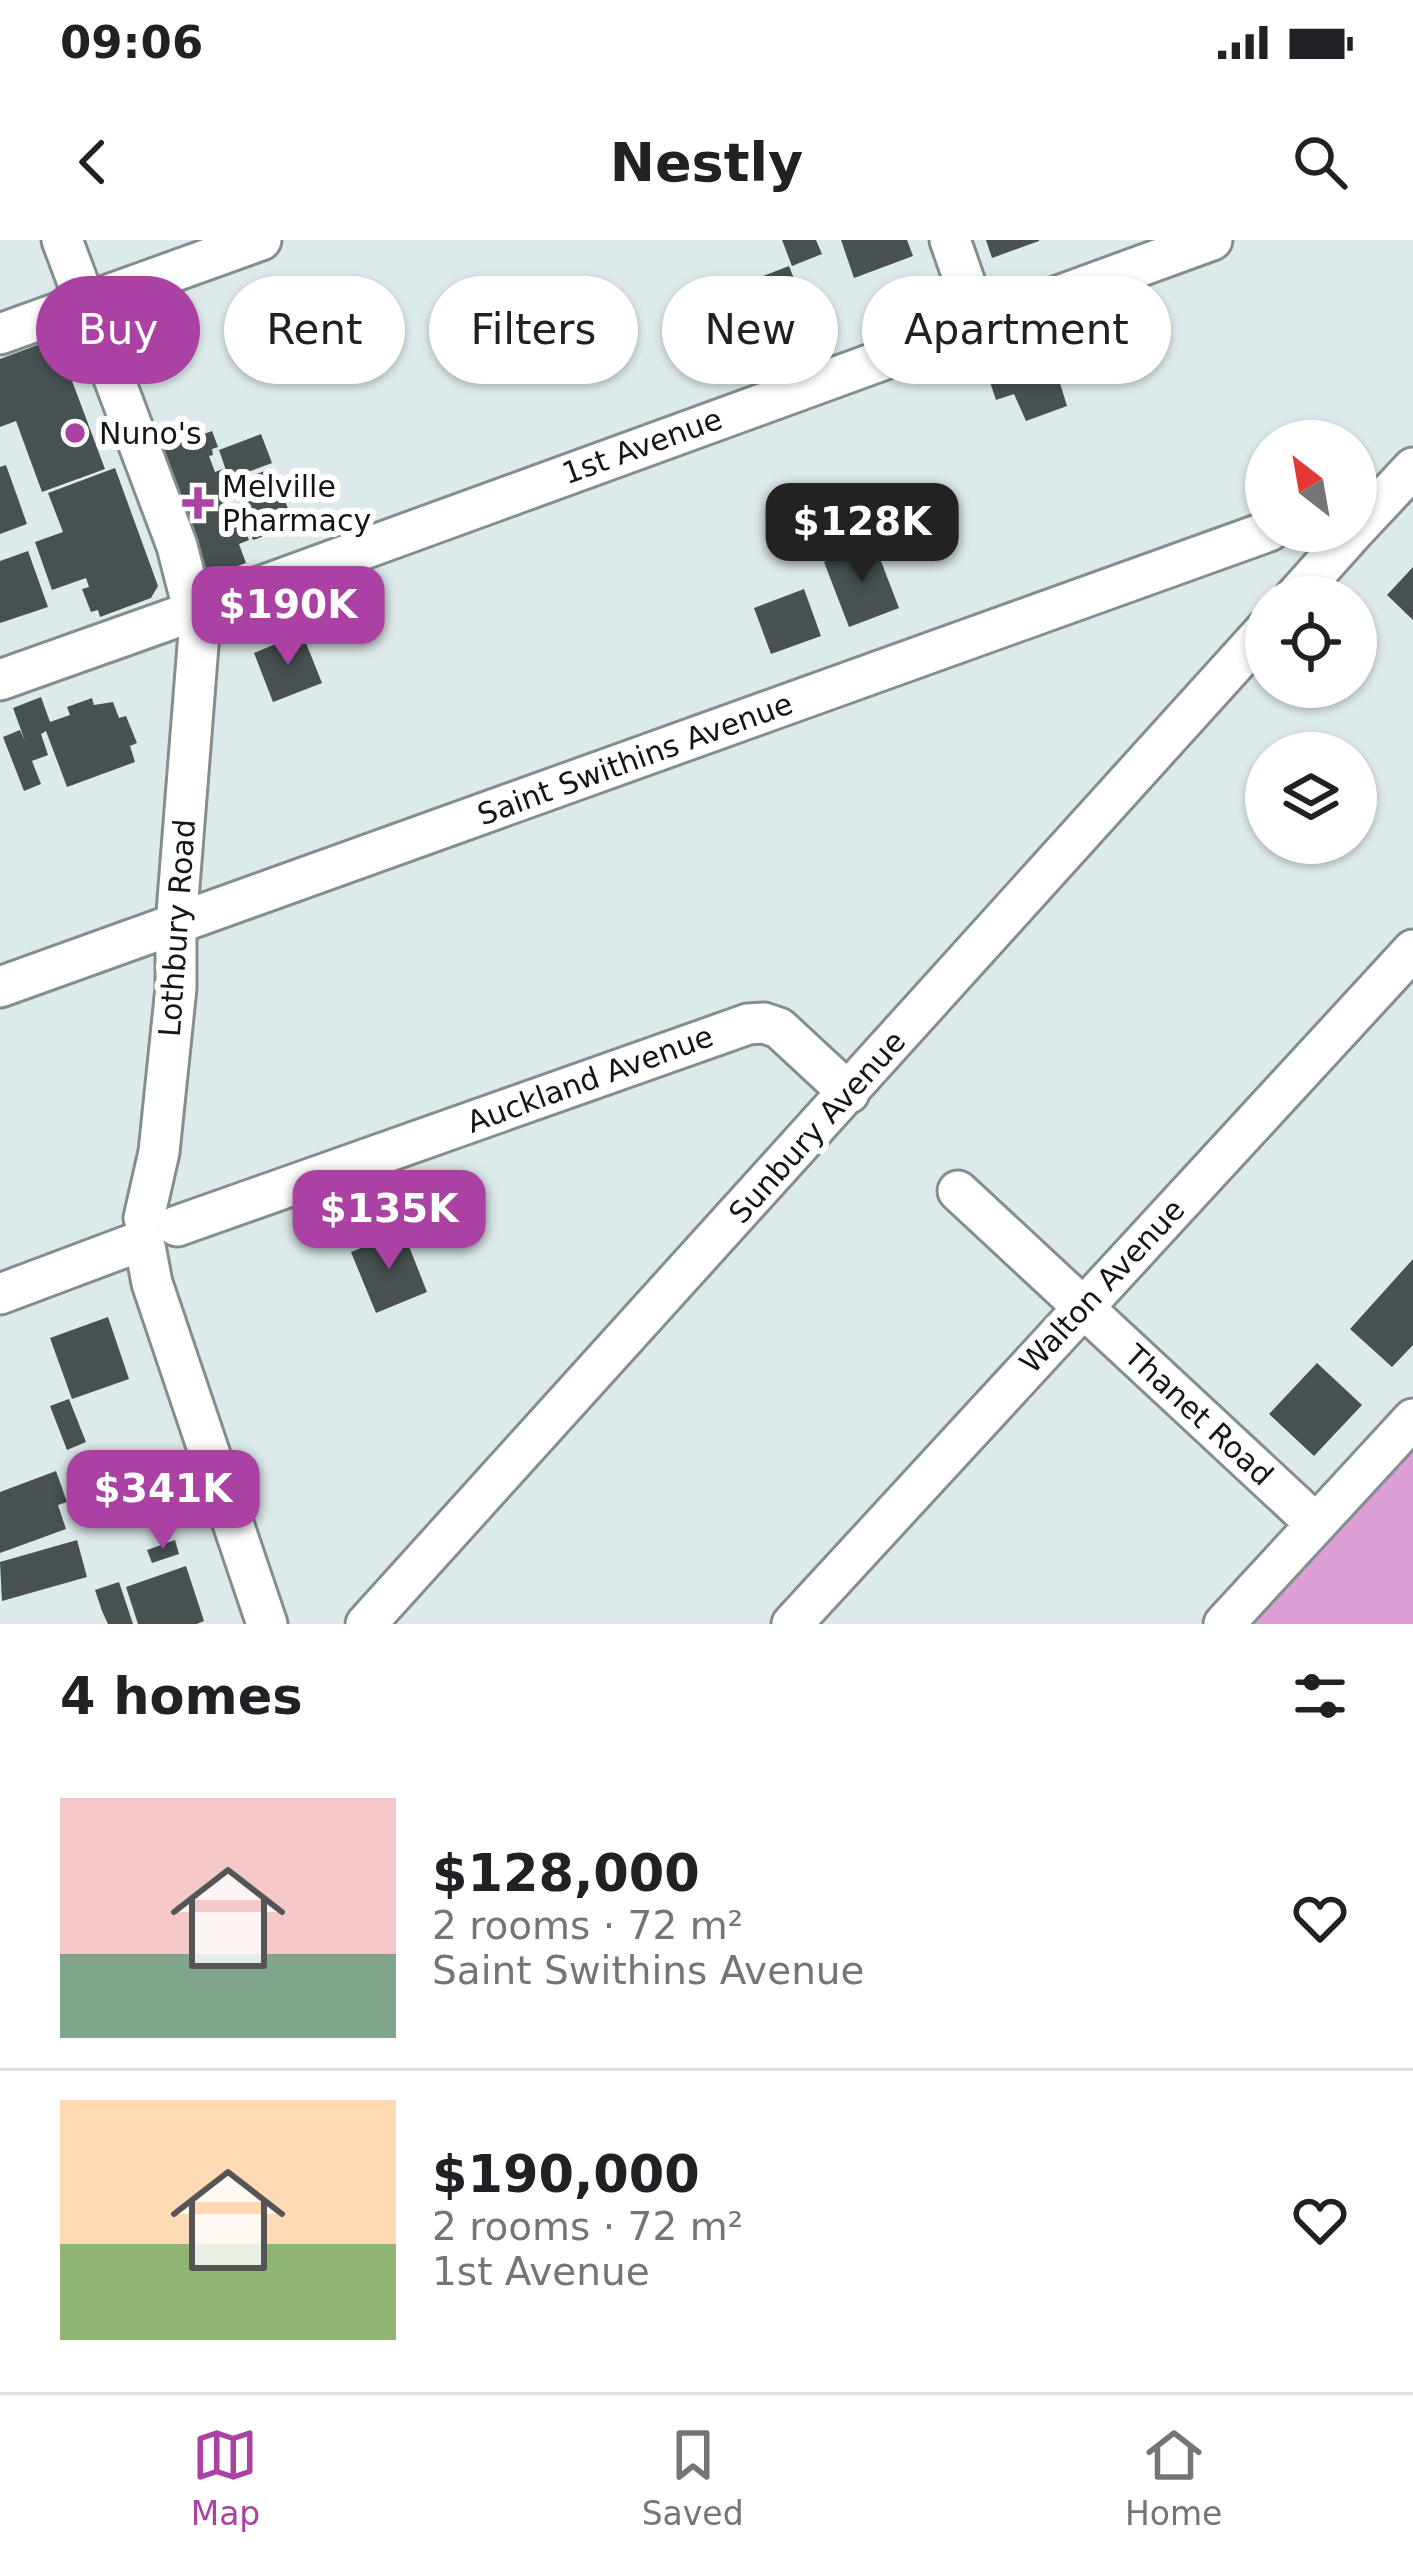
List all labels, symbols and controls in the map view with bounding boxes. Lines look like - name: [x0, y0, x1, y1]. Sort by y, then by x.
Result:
- text: 09:06: [60, 16, 203, 69]
- icon: back: [60, 129, 126, 195]
- icon: search: [1287, 129, 1353, 195]
- text: Nestly: [610, 131, 803, 194]
- chip: Buy: [36, 276, 200, 384]
- chip: Rent: [224, 276, 405, 384]
- chip: Filters: [429, 276, 638, 384]
- chip: New: [662, 276, 838, 384]
- chip: Apartment: [862, 276, 1171, 384]
- street label: 1st Avenue: [557, 401, 727, 491]
- place label: Nuno's: [99, 416, 202, 451]
- marker: Nuno's: [62, 420, 88, 446]
- north arrow: [1245, 420, 1377, 552]
- map controls: [1245, 420, 1377, 864]
- place label: Melville Pharmacy: [222, 469, 371, 538]
- pin: $128K: [778, 483, 946, 585]
- marker: Melville Pharmacy: [185, 490, 211, 516]
- text: $128K: [793, 499, 931, 544]
- pin: $190K: [204, 566, 372, 668]
- button: locate: [1245, 576, 1377, 708]
- text: $190K: [219, 582, 357, 627]
- street label: Saint Swithins Avenue: [473, 686, 797, 832]
- button: layers: [1245, 732, 1377, 864]
- street label: Lothbury Road: [152, 818, 202, 1038]
- street label: Auckland Avenue: [462, 1018, 718, 1140]
- street label: Sunbury Avenue: [722, 1024, 912, 1230]
- pin: $135K: [305, 1170, 473, 1272]
- text: $135K: [320, 1186, 458, 1231]
- street label: Walton Avenue: [1013, 1192, 1191, 1380]
- street label: Thanet Road: [1117, 1337, 1280, 1493]
- pin: $341K: [79, 1450, 247, 1552]
- text: $341K: [94, 1466, 232, 1511]
- icon: filters: [1287, 1663, 1353, 1729]
- text: 4 homes: [60, 1667, 303, 1726]
- text: $128,000: [432, 1844, 700, 1903]
- icon: home: [156, 1846, 300, 1990]
- icon: heart: [1287, 1885, 1353, 1951]
- text: 2 rooms · 72 m²: [432, 1903, 743, 1948]
- text: Saint Swithins Avenue: [432, 1948, 865, 1993]
- text: $190,000: [432, 2145, 700, 2204]
- icon: home: [156, 2148, 300, 2292]
- icon: heart: [1287, 2187, 1353, 2253]
- text: 2 rooms · 72 m²: [432, 2204, 743, 2249]
- text: 1st Avenue: [432, 2249, 650, 2294]
- tab: Map: [191, 2422, 260, 2533]
- tab: Saved: [642, 2422, 744, 2533]
- tab: Home: [1125, 2422, 1222, 2533]

